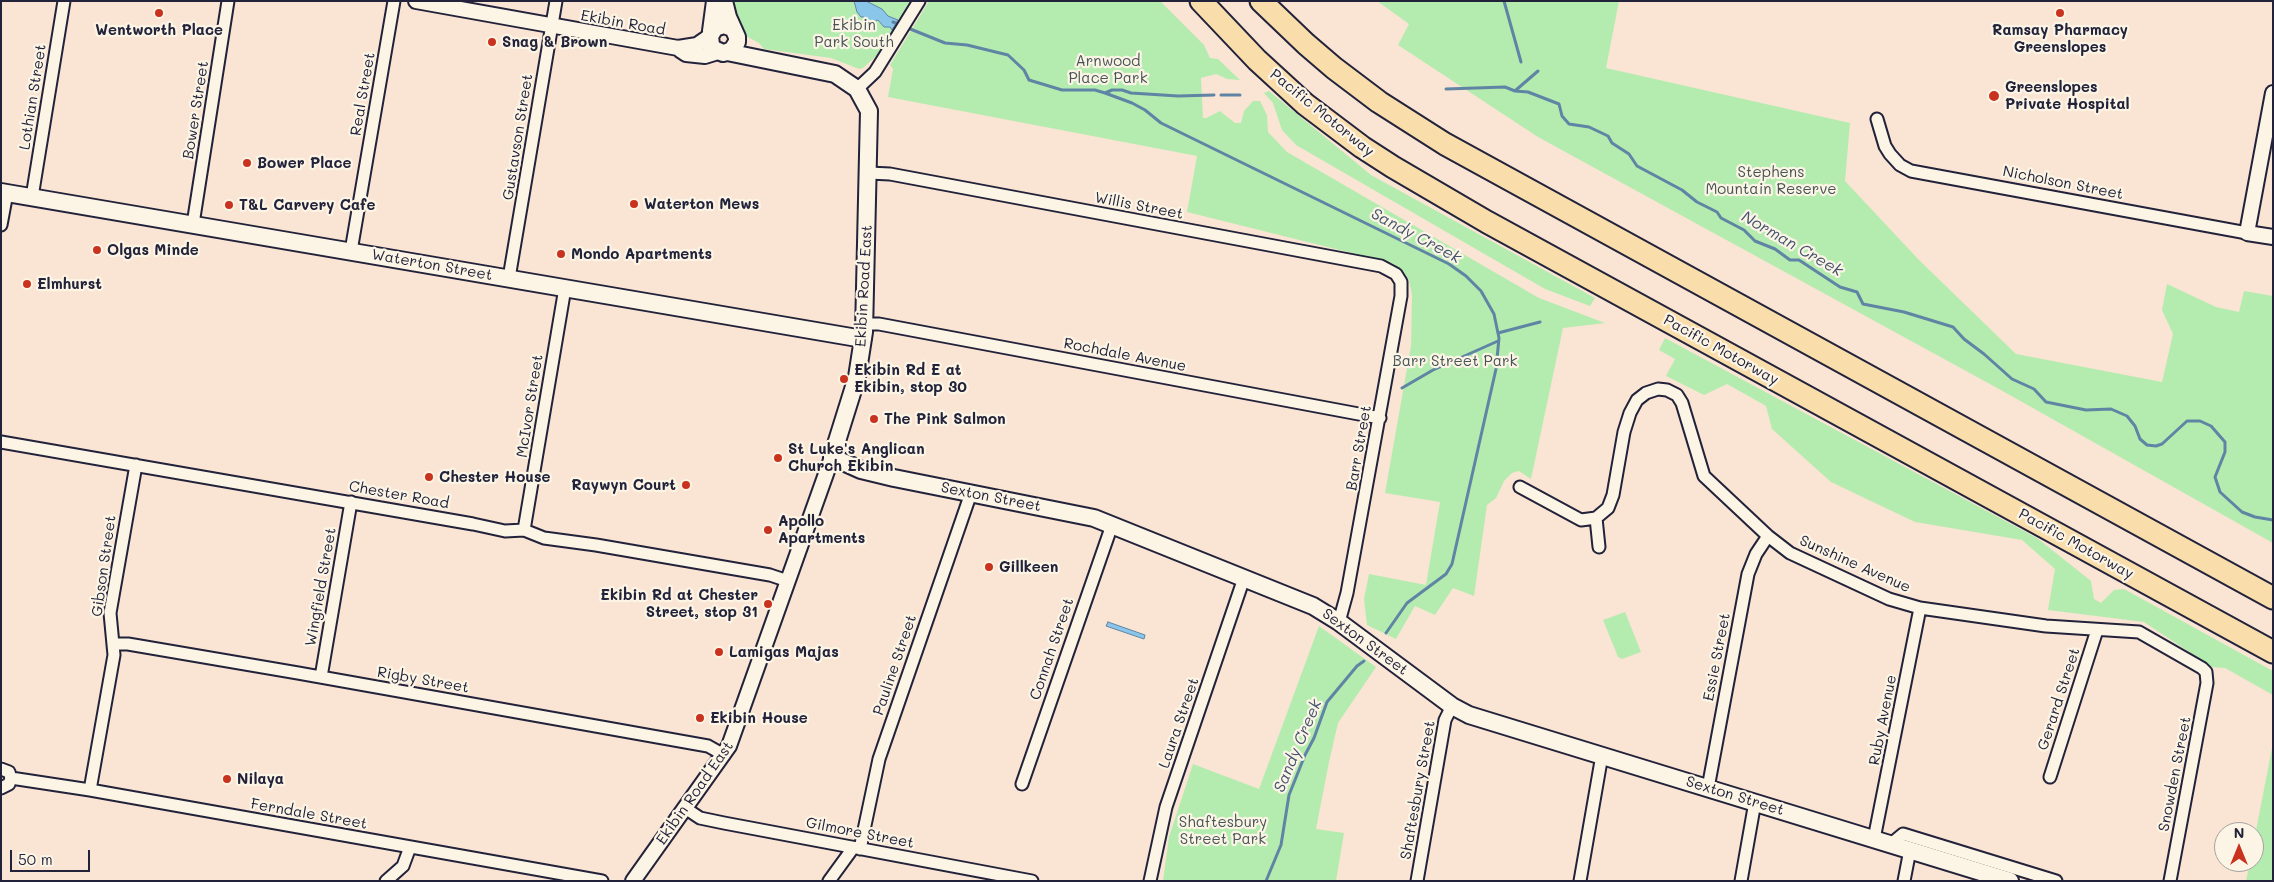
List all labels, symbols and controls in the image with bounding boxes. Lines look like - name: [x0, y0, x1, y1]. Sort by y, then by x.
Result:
- marker: Wentworth Place: [153, 7, 165, 19]
- street label: Ekibin Road: [579, 7, 667, 39]
- marker: Ramsay Pharmacy Greenslopes: [2054, 7, 2066, 19]
- park label: Ekibin Park South: [814, 16, 894, 51]
- place label: Wentworth Place: [95, 21, 223, 39]
- place label: Ramsay Pharmacy Greenslopes: [1992, 21, 2128, 56]
- place label: Snag & Brown: [502, 33, 607, 51]
- marker: Snag & Brown: [486, 36, 498, 48]
- street label: Lothian Street: [16, 43, 50, 151]
- street label: Real Street: [347, 51, 379, 137]
- park label: Arnwood Place Park: [1068, 52, 1148, 87]
- street label: Bower Street: [179, 60, 213, 160]
- street label: Pacific Motorway: [1266, 66, 1378, 160]
- street label: Gustavson Street: [499, 73, 537, 201]
- place label: Greenslopes Private Hospital: [2005, 78, 2130, 113]
- marker: Greenslopes Private Hospital: [1987, 89, 2001, 103]
- place label: Bower Place: [257, 154, 351, 172]
- marker: Bower Place: [241, 157, 253, 169]
- street label: Nicholson Street: [2001, 162, 2125, 204]
- park label: Stephens Mountain Reserve: [1705, 163, 1837, 198]
- street label: Willis Street: [1093, 189, 1185, 223]
- place label: Waterton Mews: [644, 195, 759, 213]
- place label: T&L Carvery Cafe: [239, 196, 375, 214]
- marker: Waterton Mews: [628, 198, 640, 210]
- marker: T&L Carvery Cafe: [223, 199, 235, 211]
- water label: Sandy Creek: [1368, 204, 1464, 268]
- water label: Norman Creek: [1738, 207, 1846, 281]
- street label: Ekibin Road East: [852, 224, 876, 348]
- place label: Olgas Minde: [107, 241, 199, 259]
- marker: Olgas Minde: [91, 244, 103, 256]
- place label: Mondo Apartments: [571, 245, 712, 263]
- street label: Waterton Street: [370, 246, 494, 284]
- marker: Mondo Apartments: [555, 248, 567, 260]
- place label: Elmhurst: [37, 275, 102, 293]
- marker: Elmhurst: [21, 278, 33, 290]
- street label: Pacific Motorway: [1660, 311, 1782, 389]
- street label: Rochdale Avenue: [1062, 334, 1188, 376]
- park label: Barr Street Park: [1392, 352, 1518, 370]
- street label: McIvor Street: [513, 353, 547, 459]
- place label: Ekibin Rd E at Ekibin, stop 30: [854, 361, 967, 396]
- marker: Ekibin Rd E at Ekibin, stop 30: [838, 373, 850, 385]
- street label: Barr Street: [1343, 404, 1375, 492]
- place label: The Pink Salmon: [884, 410, 1006, 428]
- marker: The Pink Salmon: [868, 413, 880, 425]
- place label: St Luke's Anglican Church Ekibin: [788, 440, 925, 475]
- marker: St Luke's Anglican Church Ekibin: [772, 452, 784, 464]
- place label: Chester House: [439, 468, 550, 486]
- marker: Chester House: [423, 471, 435, 483]
- place label: Raywyn Court: [571, 476, 676, 494]
- street label: Chester Road: [348, 477, 450, 513]
- street label: Sexton Street: [939, 478, 1043, 516]
- marker: Raywyn Court: [680, 479, 692, 491]
- street label: Pacific Motorway: [2015, 505, 2137, 583]
- place label: Apollo Apartments: [778, 512, 865, 547]
- street label: Gibson Street: [88, 514, 120, 618]
- marker: Apollo Apartments: [762, 524, 774, 536]
- street label: Wingfield Street: [302, 526, 340, 648]
- street label: Sunshine Avenue: [1797, 531, 1913, 597]
- place label: Gillkeen: [999, 558, 1058, 576]
- marker: Gillkeen: [983, 561, 995, 573]
- place label: Ekibin Rd at Chester Street, stop 31: [600, 586, 758, 621]
- street label: Connah Street: [1026, 596, 1078, 702]
- marker: Ekibin Rd at Chester Street, stop 31: [762, 598, 774, 610]
- street label: Sexton Street: [1319, 605, 1411, 679]
- street label: Essie Street: [1700, 611, 1734, 703]
- street label: Pauline Street: [869, 612, 921, 718]
- place label: Lamigas Majas: [729, 643, 839, 661]
- street label: Gerard Street: [2034, 645, 2084, 753]
- marker: Lamigas Majas: [713, 646, 725, 658]
- street label: Rigby Street: [376, 663, 470, 697]
- street label: Ruby Avenue: [1865, 673, 1901, 767]
- street label: Laura Street: [1155, 675, 1203, 771]
- water label: Sandy Creek: [1270, 697, 1326, 795]
- place label: Ekibin House: [710, 709, 808, 727]
- marker: Ekibin House: [694, 712, 706, 724]
- street label: Snowden Street: [2155, 715, 2195, 833]
- street label: Shaftesbury Street: [1397, 719, 1439, 861]
- street label: Ekibin Road East: [653, 738, 737, 848]
- place label: Nilaya: [237, 770, 284, 788]
- marker: Nilaya: [221, 773, 233, 785]
- street label: Sexton Street: [1684, 773, 1786, 819]
- street label: Ferndale Street: [249, 795, 369, 833]
- park label: Shaftesbury Street Park: [1179, 813, 1267, 848]
- street label: Gilmore Street: [804, 814, 916, 852]
- north arrow: [2214, 822, 2264, 872]
- text: N: [2234, 823, 2244, 842]
- scale bar: [12, 840, 92, 872]
- text: 50 m: [18, 849, 53, 869]

